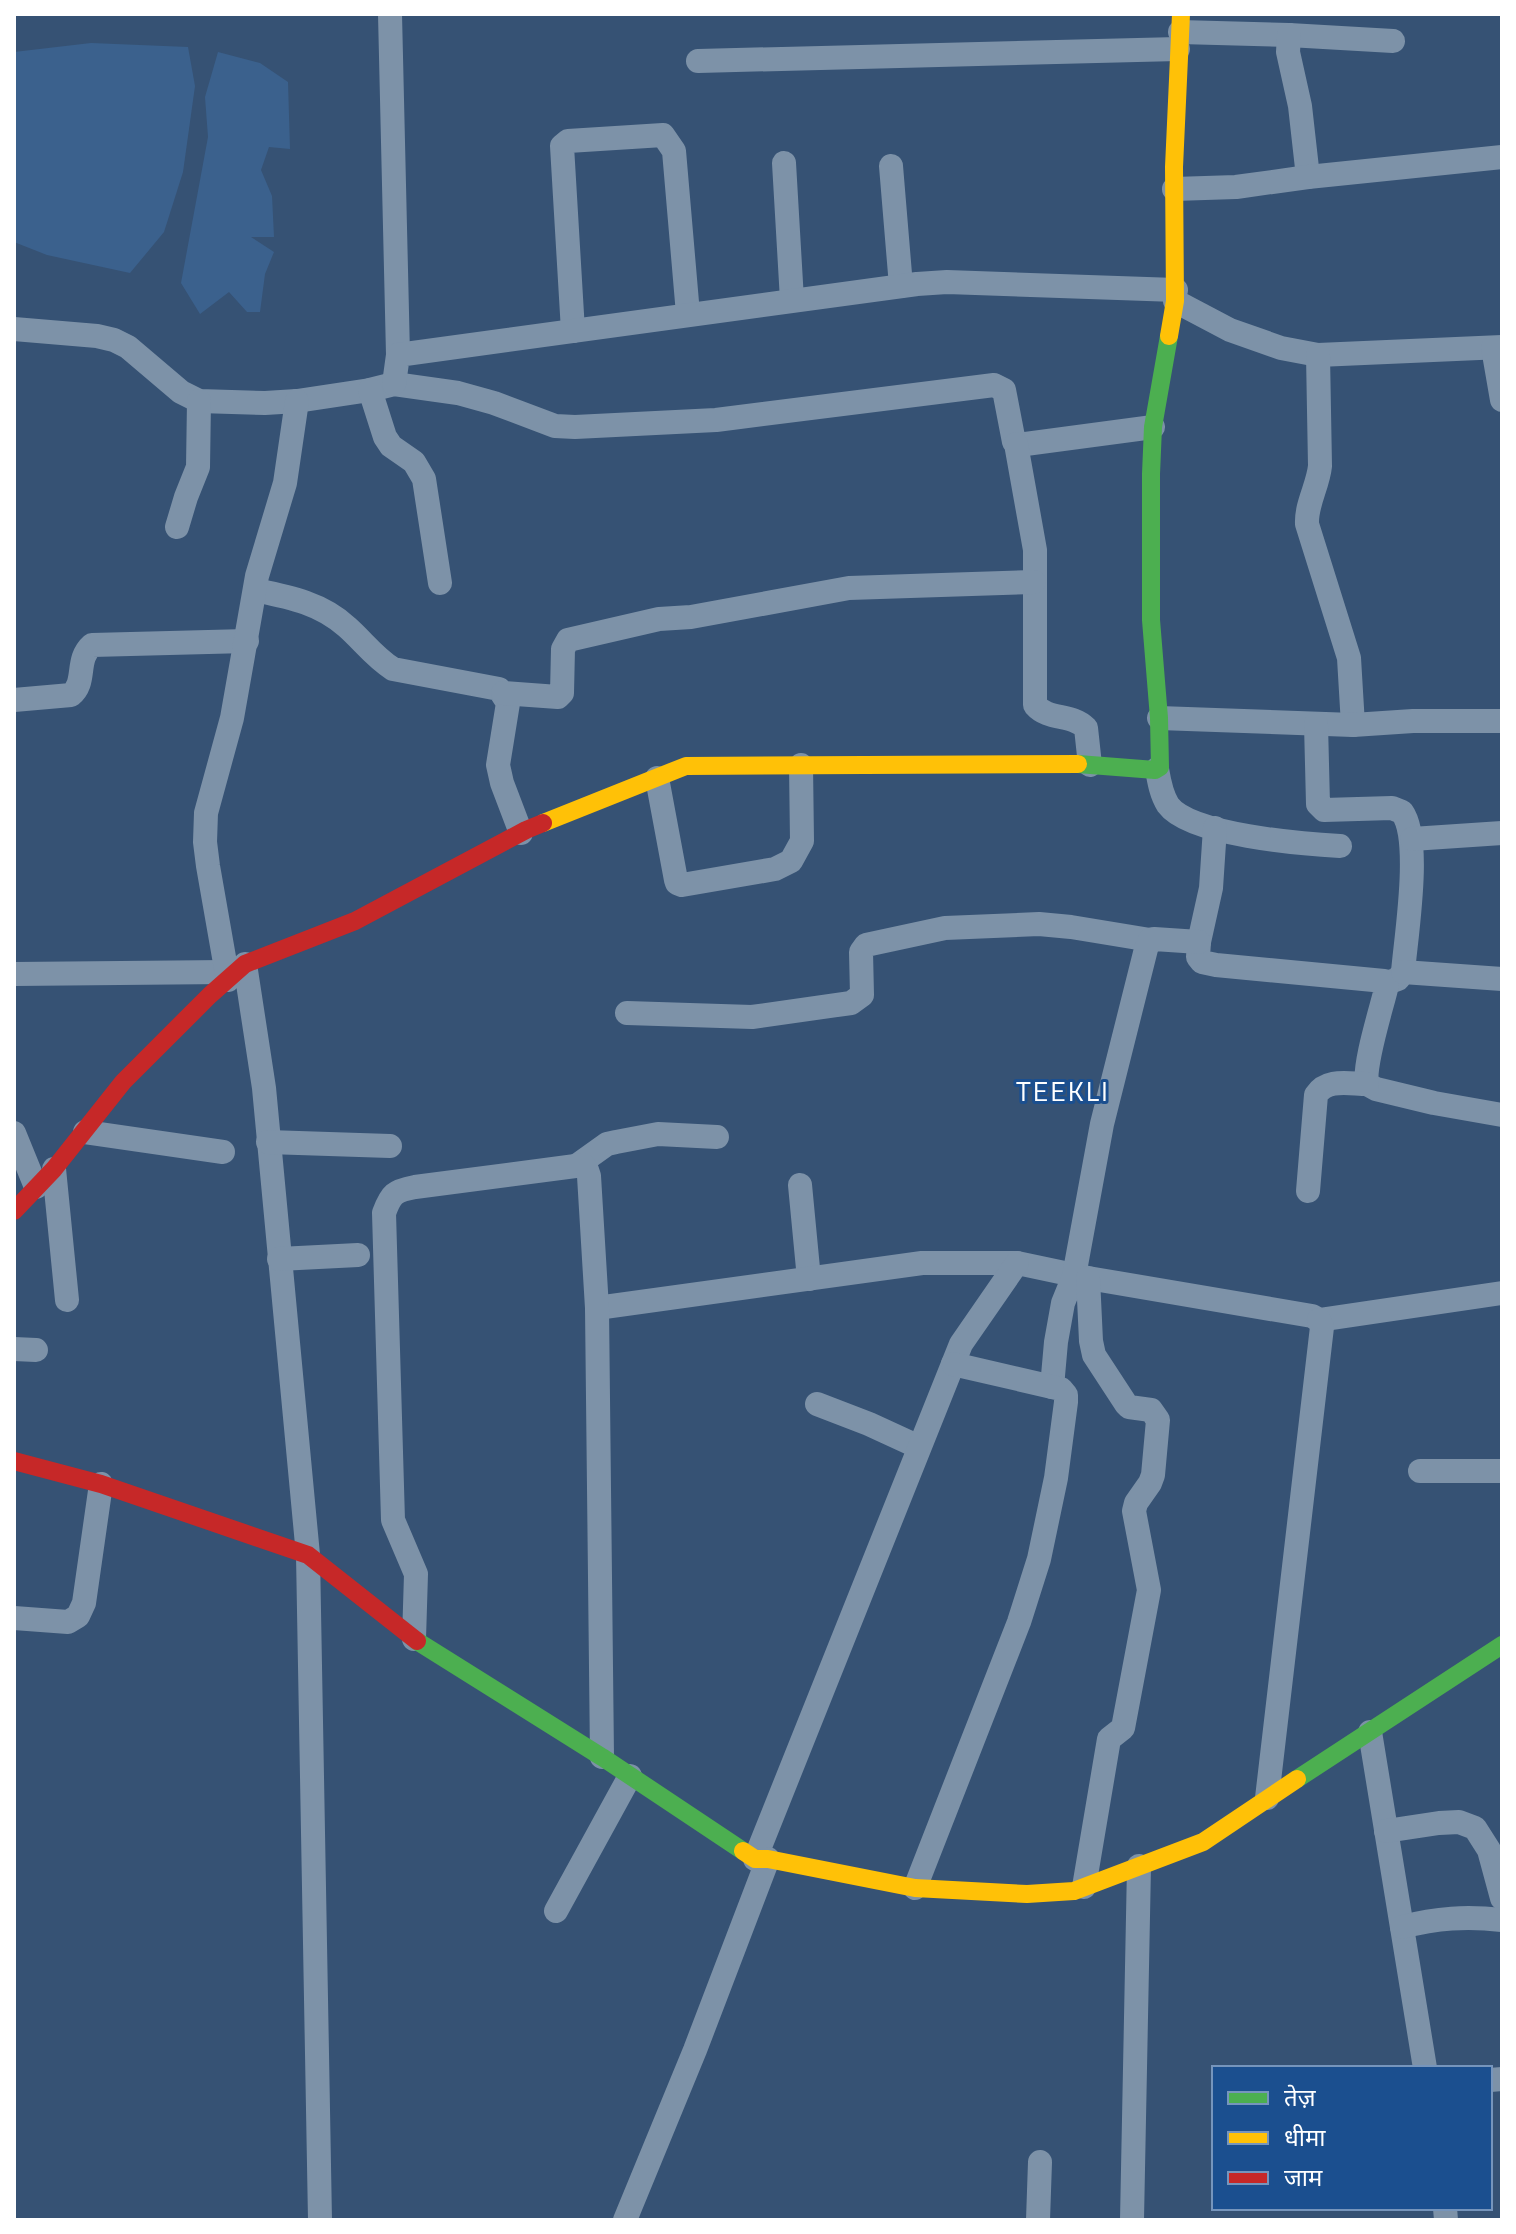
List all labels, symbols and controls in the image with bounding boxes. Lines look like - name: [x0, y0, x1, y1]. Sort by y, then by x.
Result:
- district label: TEEKLI: [1016, 1069, 1110, 1112]
- legend: [1212, 2066, 1492, 2210]
- text: तेज़: [1284, 2079, 1317, 2115]
- text: धीमा: [1284, 2119, 1326, 2155]
- text: जाम: [1284, 2159, 1323, 2195]

